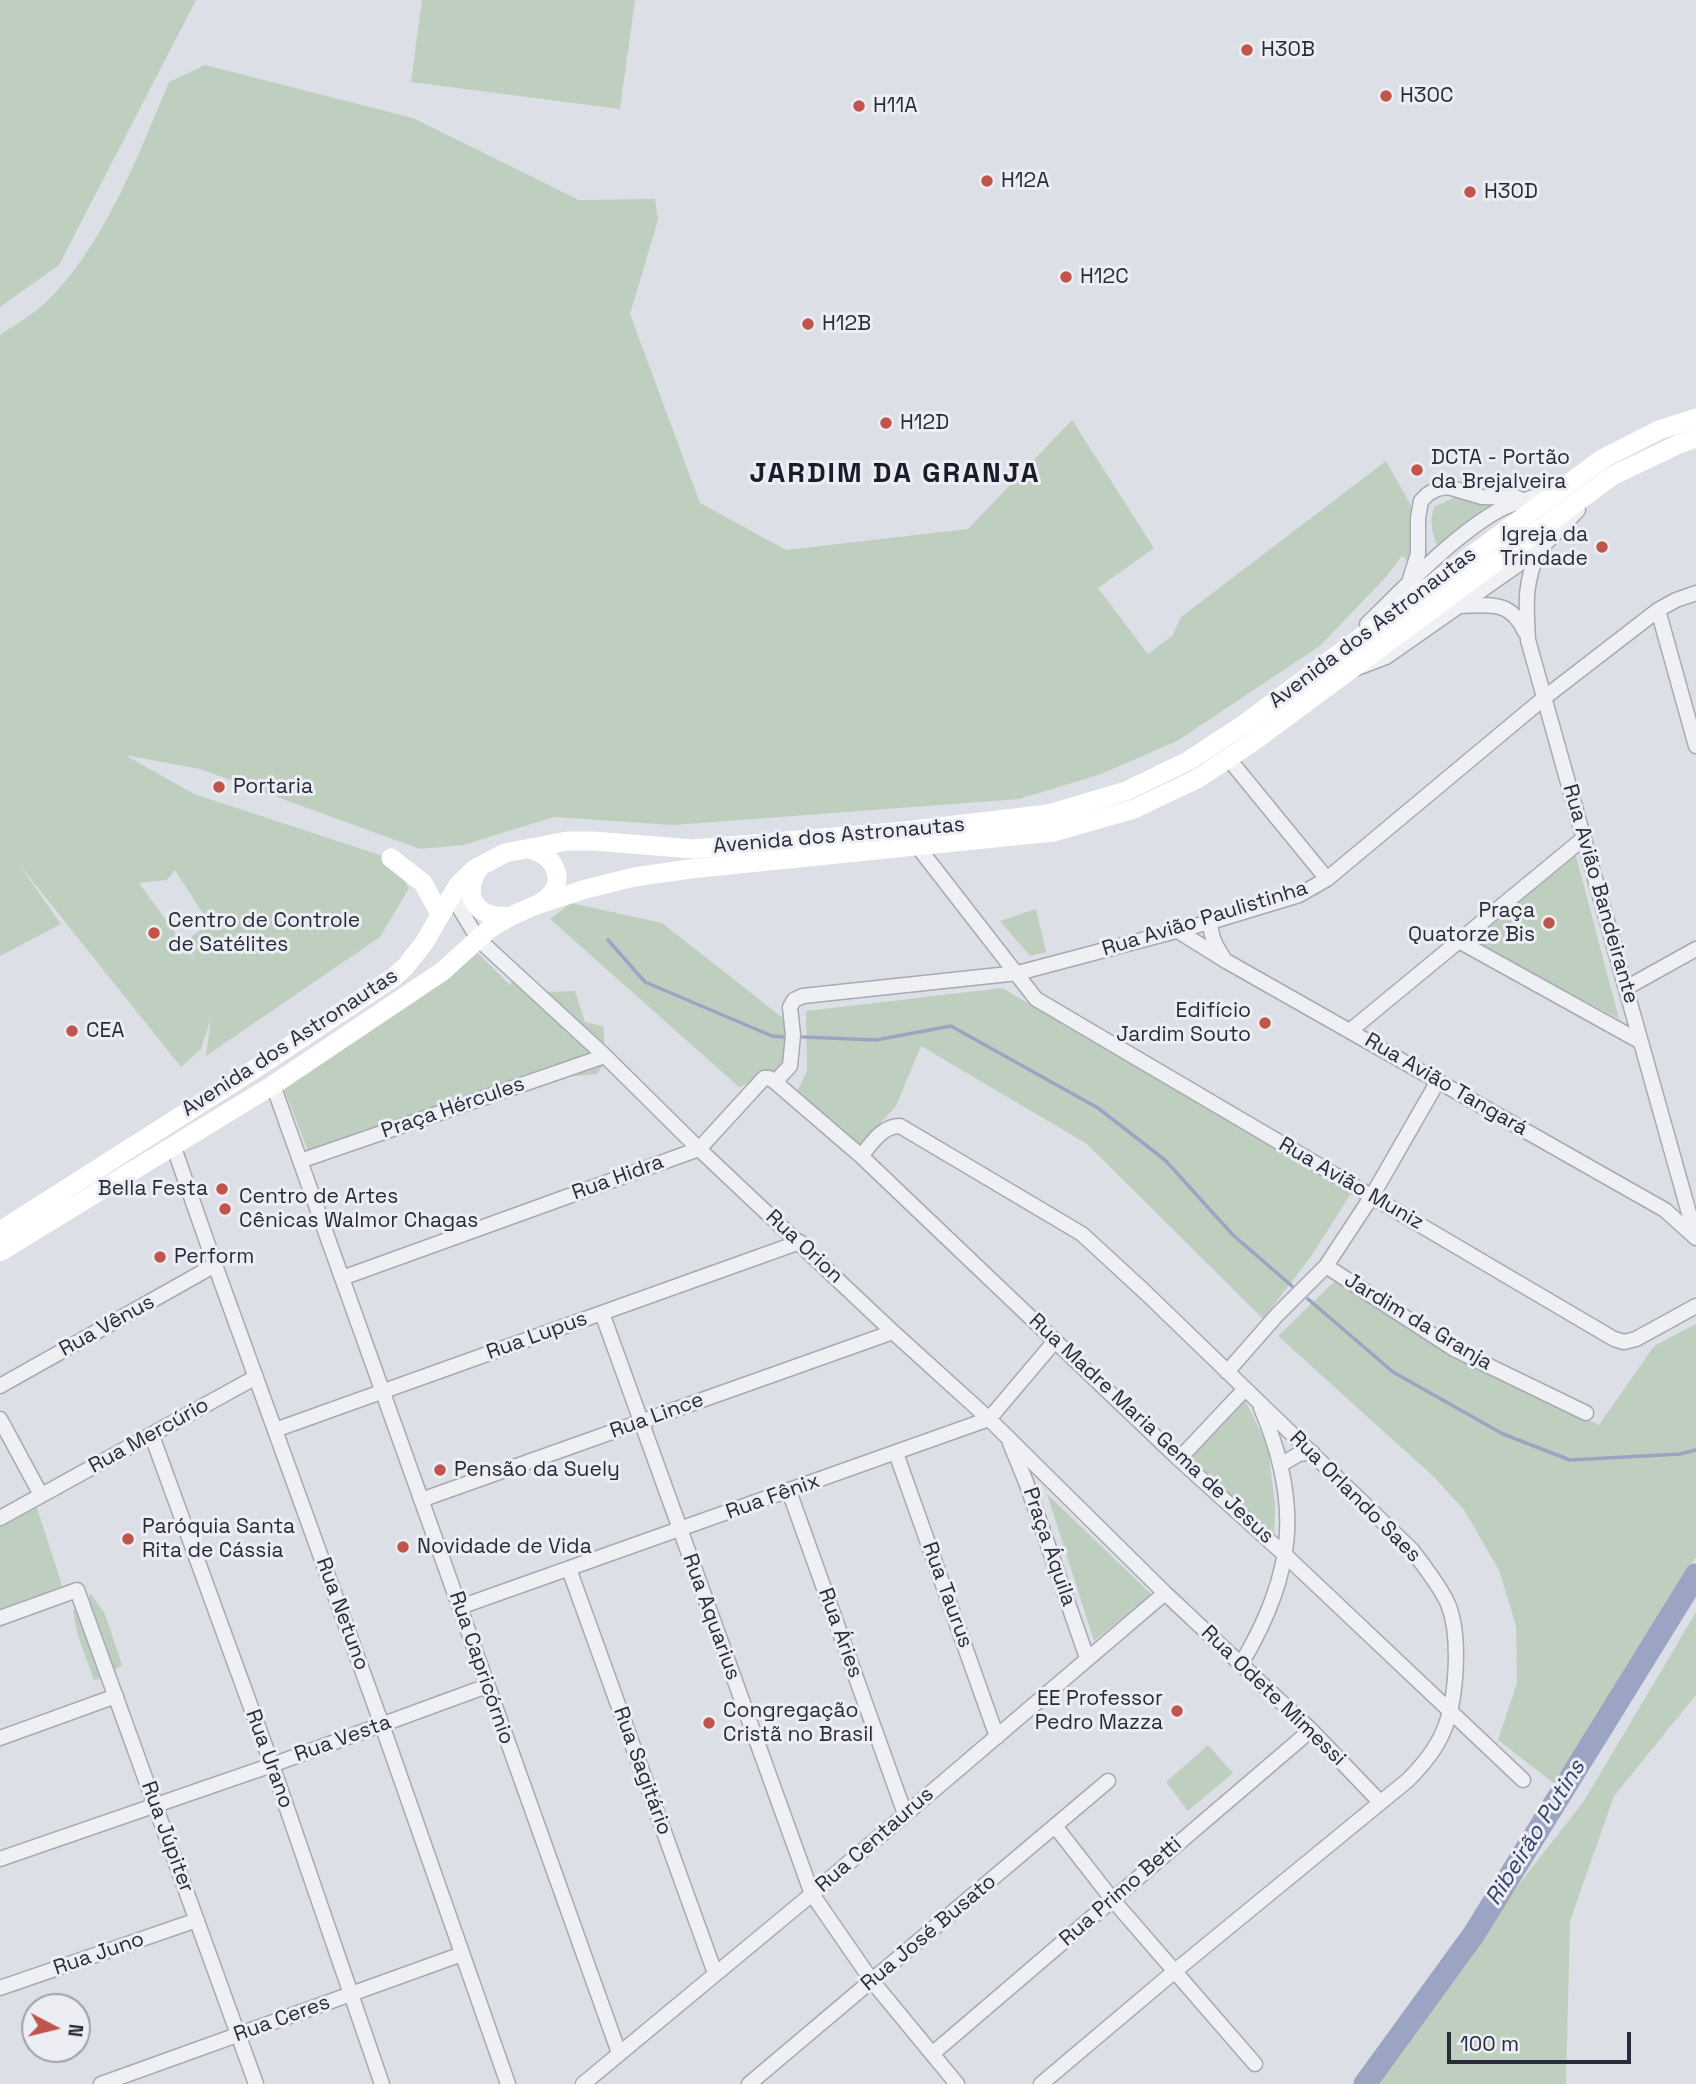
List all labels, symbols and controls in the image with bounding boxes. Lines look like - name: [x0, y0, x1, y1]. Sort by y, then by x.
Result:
- place label: H30B: [1261, 37, 1315, 63]
- marker: H30B: [1239, 42, 1255, 58]
- place label: H30C: [1400, 83, 1453, 109]
- marker: H30C: [1378, 88, 1394, 104]
- place label: H11A: [873, 93, 918, 119]
- marker: H11A: [851, 98, 867, 114]
- place label: H12A: [1001, 168, 1049, 194]
- marker: H12A: [979, 173, 995, 189]
- place label: H30D: [1484, 179, 1538, 205]
- marker: H30D: [1462, 184, 1478, 200]
- place label: H12C: [1080, 264, 1129, 290]
- marker: H12C: [1058, 269, 1074, 285]
- place label: H12B: [822, 311, 871, 337]
- marker: H12B: [800, 316, 816, 332]
- place label: H12D: [900, 410, 949, 436]
- marker: H12D: [878, 415, 894, 431]
- place label: DCTA - Portão da Brejalveira: [1431, 445, 1570, 495]
- district label: JARDIM DA GRANJA: [751, 457, 1039, 491]
- marker: DCTA - Portão da Brejalveira: [1409, 462, 1425, 478]
- place label: Igreja da Trindade: [1500, 522, 1588, 572]
- marker: Igreja da Trindade: [1594, 539, 1610, 555]
- street label: Avenida dos Astronautas: [1265, 542, 1481, 714]
- place label: Portaria: [233, 774, 313, 800]
- marker: Portaria: [211, 779, 227, 795]
- street label: Rua Avião Bandeirante: [1557, 781, 1643, 1007]
- street label: Avenida dos Astronautas: [712, 812, 966, 860]
- street label: Rua Avião Paulistinha: [1099, 876, 1311, 962]
- place label: Praça Quatorze Bis: [1408, 898, 1535, 948]
- place label: Centro de Controle de Satélites: [168, 908, 360, 958]
- marker: Praça Quatorze Bis: [1541, 915, 1557, 931]
- marker: Centro de Controle de Satélites: [146, 925, 162, 941]
- street label: Avenida dos Astronautas: [177, 964, 403, 1122]
- place label: Edifício Jardim Souto: [1116, 998, 1251, 1048]
- marker: Edifício Jardim Souto: [1257, 1015, 1273, 1031]
- place label: CEA: [86, 1018, 125, 1044]
- marker: CEA: [64, 1023, 80, 1039]
- street label: Rua Avião Tangará: [1360, 1028, 1532, 1142]
- street label: Praça Hércules: [378, 1072, 528, 1144]
- street label: Rua Avião Muniz: [1274, 1132, 1428, 1236]
- street label: Rua Hidra: [569, 1150, 667, 1206]
- place label: Bella Festa: [98, 1176, 208, 1202]
- marker: Bella Festa: [214, 1181, 230, 1197]
- place label: Centro de Artes Cênicas Walmor Chagas: [239, 1184, 478, 1234]
- marker: Centro de Artes Cênicas Walmor Chagas: [217, 1201, 233, 1217]
- street label: Rua Orion: [760, 1205, 848, 1289]
- place label: Perform: [174, 1244, 254, 1270]
- marker: Perform: [152, 1249, 168, 1265]
- street label: Jardim da Granja: [1339, 1268, 1497, 1376]
- street label: Rua Vênus: [55, 1290, 159, 1362]
- street label: Rua Lupus: [483, 1306, 591, 1366]
- street label: Rua Madre Maria Gema de Jesus: [1023, 1309, 1279, 1549]
- street label: Rua Lince: [607, 1387, 707, 1445]
- street label: Rua Mercúrio: [85, 1393, 213, 1479]
- street label: Rua Orlando Saes: [1284, 1426, 1426, 1568]
- place label: Pensão da Suely: [454, 1457, 620, 1483]
- marker: Pensão da Suely: [432, 1462, 448, 1478]
- street label: Rua Fênix: [723, 1468, 823, 1526]
- street label: Praça Áquila: [1017, 1484, 1081, 1610]
- place label: Paróquia Santa Rita de Cássia: [142, 1514, 295, 1564]
- marker: Paróquia Santa Rita de Cássia: [120, 1531, 136, 1547]
- place label: Novidade de Vida: [417, 1534, 592, 1560]
- marker: Novidade de Vida: [395, 1539, 411, 1555]
- street label: Rua Taurus: [916, 1539, 978, 1651]
- street label: Rua Aquarius: [677, 1551, 745, 1683]
- street label: Rua Netuno: [310, 1554, 374, 1674]
- street label: Rua Áries: [812, 1585, 868, 1681]
- street label: Rua Capricórnio: [443, 1588, 519, 1748]
- street label: Rua Odete Mimessi: [1195, 1620, 1351, 1772]
- place label: EE Professor Pedro Mazza: [1035, 1686, 1163, 1736]
- place label: Congregação Cristã no Brasil: [723, 1698, 873, 1748]
- street label: Rua Sagitário: [607, 1703, 677, 1839]
- marker: EE Professor Pedro Mazza: [1169, 1703, 1185, 1719]
- street label: Rua Urano: [240, 1706, 298, 1812]
- street label: Rua Vesta: [291, 1710, 395, 1768]
- marker: Congregação Cristã no Brasil: [701, 1715, 717, 1731]
- water label: Ribeirão Putins: [1480, 1755, 1592, 1911]
- street label: Rua Júpiter: [135, 1778, 199, 1896]
- street label: Rua Centaurus: [811, 1782, 939, 1898]
- street label: Rua Primo Betti: [1055, 1832, 1187, 1952]
- street label: Rua José Busato: [856, 1869, 1002, 1997]
- street label: Rua Juno: [50, 1927, 148, 1981]
- street label: Rua Ceres: [230, 1990, 334, 2048]
- north arrow: [21, 1993, 91, 2063]
- scale bar: [1451, 2018, 1635, 2062]
- text: N: [62, 2023, 89, 2038]
- text: 100 m: [1460, 2030, 1519, 2057]

